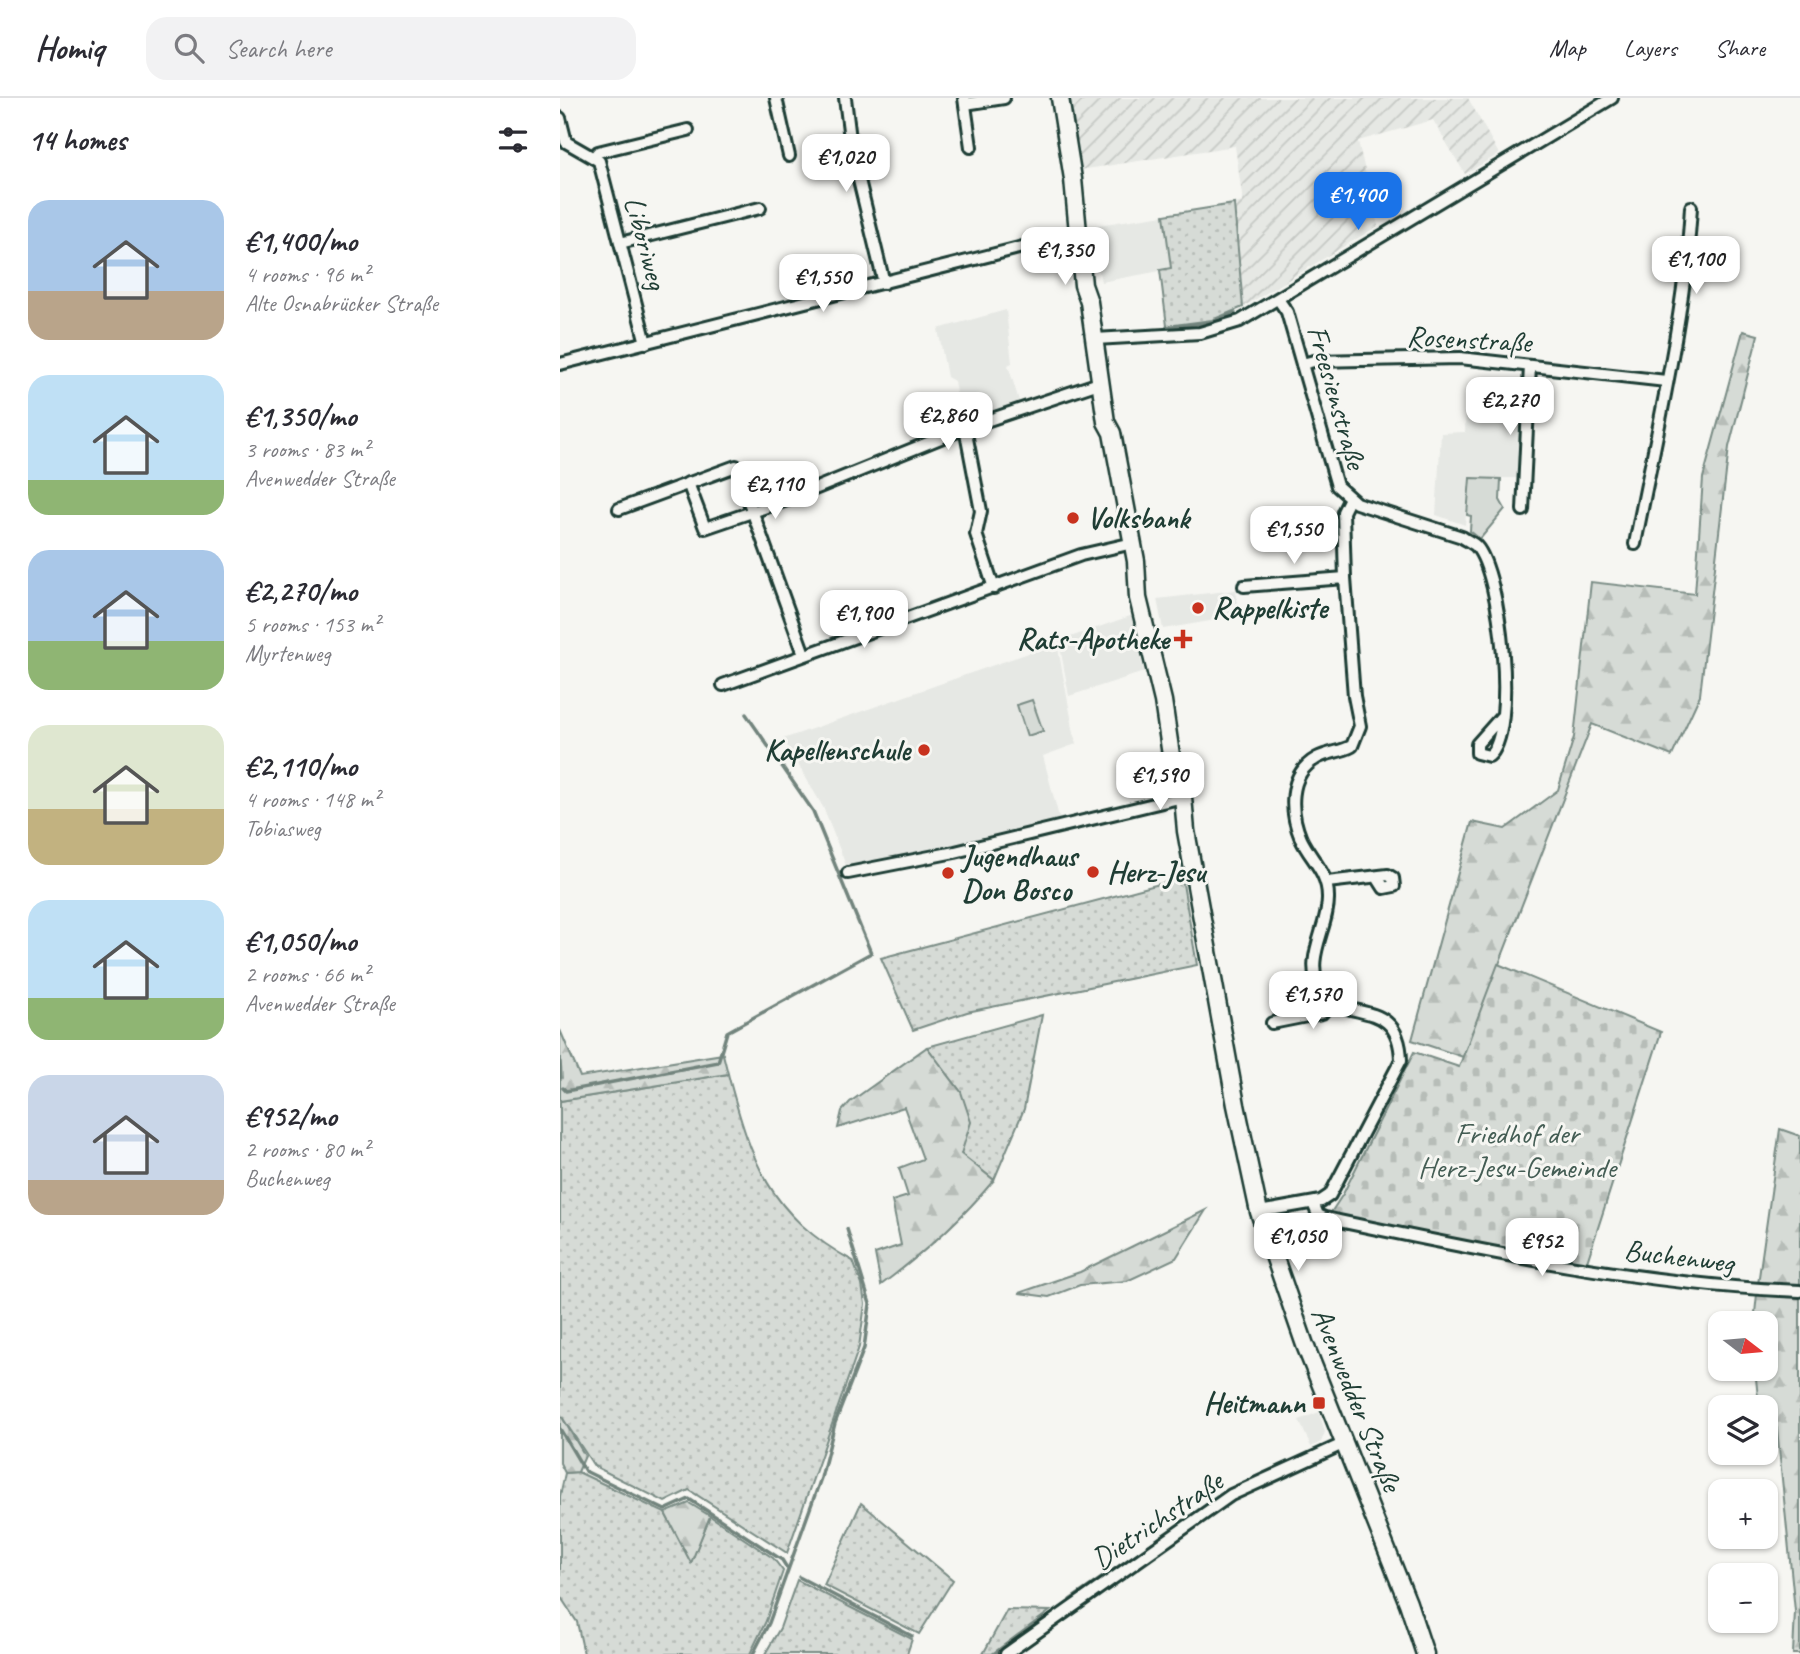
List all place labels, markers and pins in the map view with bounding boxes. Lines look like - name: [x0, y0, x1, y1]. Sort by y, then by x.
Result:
- pin: €1,020: [789, 134, 903, 194]
- pin: €1,400: [1301, 172, 1415, 232]
- pin: €1,350: [1008, 228, 1122, 287]
- pin: €1,100: [1639, 236, 1753, 296]
- pin: €1,550: [766, 254, 880, 314]
- pin: €2,270: [1453, 378, 1567, 437]
- pin: €2,860: [891, 392, 1005, 452]
- pin: €2,110: [718, 462, 832, 521]
- place label: Volksbank: [1087, 499, 1192, 537]
- pin: €1,550: [1237, 506, 1351, 566]
- marker: Volksbank: [1065, 510, 1081, 526]
- place label: Rappelkiste: [1212, 589, 1330, 627]
- pin: €1,900: [807, 590, 921, 650]
- marker: Rappelkiste: [1190, 600, 1206, 616]
- place label: Rats-Apotheke: [1017, 620, 1171, 658]
- marker: Rats-Apotheke: [1175, 631, 1191, 647]
- place label: Kapellenschule: [764, 731, 912, 769]
- marker: Kapellenschule: [916, 742, 932, 758]
- pin: €1,590: [1103, 752, 1217, 812]
- place label: Jugendhaus Don Bosco: [960, 837, 1081, 909]
- place label: Herz-Jesu: [1107, 853, 1208, 891]
- marker: Herz-Jesu: [1085, 864, 1101, 880]
- marker: Jugendhaus Don Bosco: [940, 865, 956, 881]
- pin: €1,570: [1256, 972, 1370, 1031]
- pin: €1,050: [1241, 1214, 1355, 1273]
- pin: €952: [1501, 1218, 1583, 1278]
- place label: Heitmann: [1203, 1384, 1306, 1422]
- marker: Heitmann: [1311, 1395, 1327, 1411]

